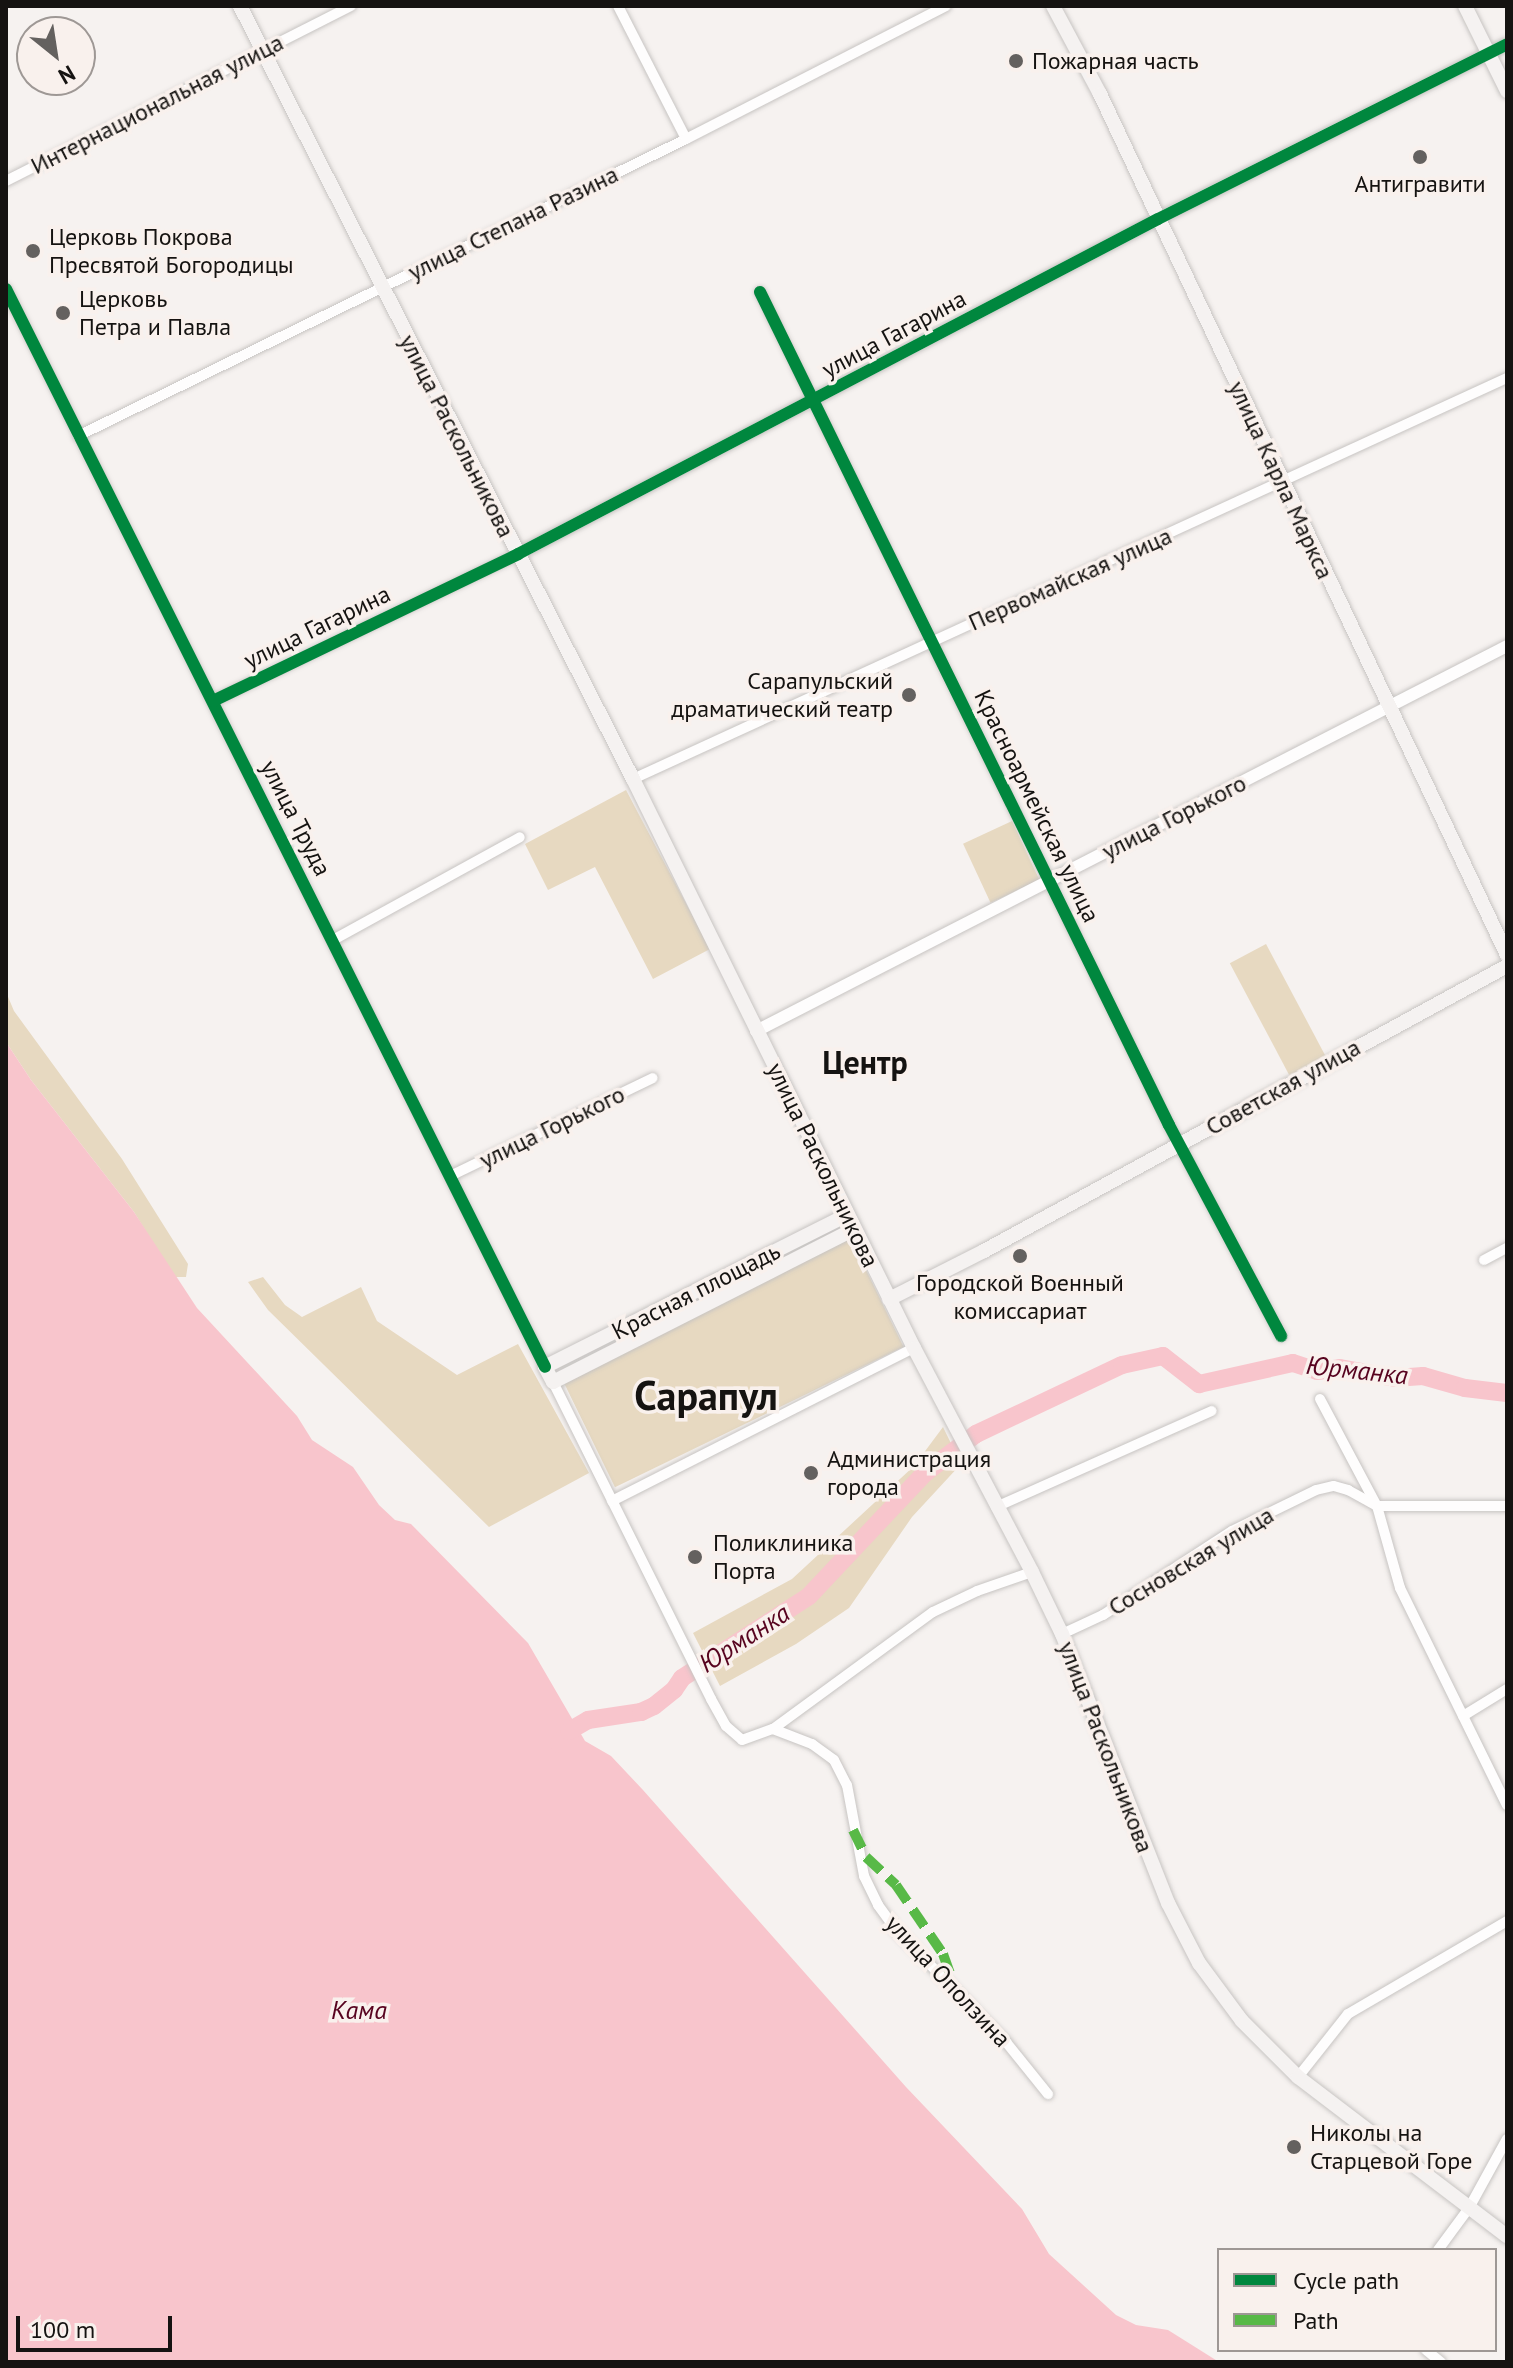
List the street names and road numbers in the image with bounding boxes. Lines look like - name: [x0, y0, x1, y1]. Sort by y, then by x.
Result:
- street label: Интернациональная улица: [26, 28, 288, 180]
- street label: улица Степана Разина: [403, 160, 623, 286]
- street label: улица Гагарина: [817, 284, 971, 384]
- street label: улица Раскольникова: [393, 330, 521, 542]
- street label: улица Карла Маркса: [1223, 376, 1339, 584]
- street label: Первомайская улица: [964, 521, 1176, 637]
- street label: улица Гагарина: [239, 579, 395, 675]
- street label: Красноармейская улица: [968, 685, 1106, 927]
- street label: улица Труда: [254, 755, 338, 881]
- street label: улица Горького: [1097, 768, 1251, 866]
- street label: Советская улица: [1201, 1033, 1365, 1141]
- street label: улица Раскольникова: [761, 1058, 885, 1272]
- street label: улица Горького: [475, 1079, 629, 1175]
- street label: Красная площадь: [607, 1236, 785, 1346]
- street label: Сосновская улица: [1103, 1500, 1279, 1622]
- street label: улица Раскольникова: [1052, 1637, 1160, 1857]
- street label: улица Оползина: [879, 1909, 1017, 2053]

